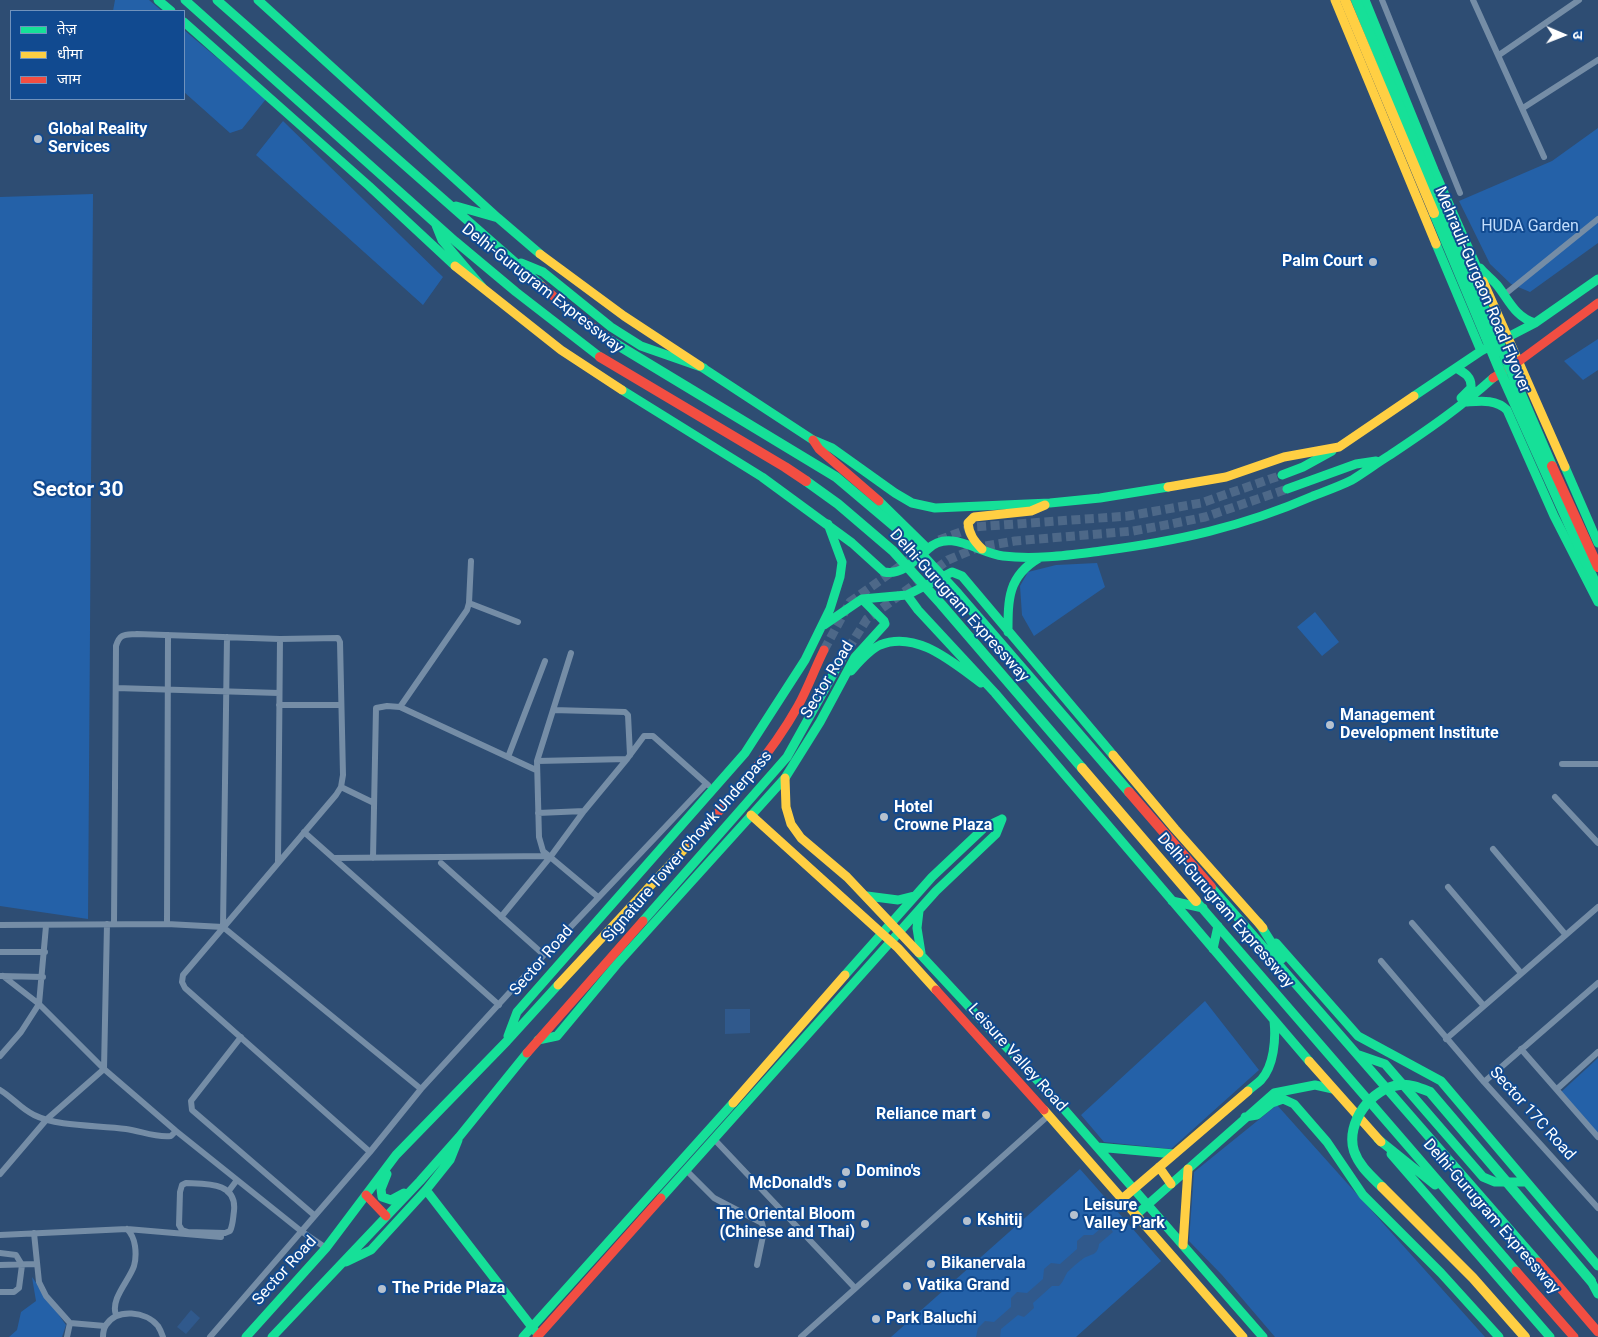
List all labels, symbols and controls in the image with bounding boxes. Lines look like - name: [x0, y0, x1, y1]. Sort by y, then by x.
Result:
- legend: [10, 10, 185, 100]
- north arrow: [1538, 10, 1588, 60]
- text: तेज़: [57, 20, 77, 38]
- text: उ: [1570, 31, 1586, 39]
- text: धीमा: [57, 45, 83, 63]
- text: जाम: [57, 70, 81, 88]
- place label: Global Reality Services: [48, 120, 147, 158]
- marker: Global Reality Services: [32, 133, 44, 145]
- street label: Mehrauli-Gurgaon Road Flyover: [1430, 184, 1534, 396]
- park label: HUDA Garden: [1481, 217, 1579, 237]
- street label: Delhi-Gurugram Expressway: [458, 220, 626, 358]
- place label: Palm Court: [1282, 252, 1363, 272]
- marker: Palm Court: [1367, 256, 1379, 268]
- district label: Sector 30: [33, 478, 123, 504]
- street label: Delhi-Gurugram Expressway: [885, 526, 1033, 686]
- street label: Sector Road: [797, 638, 859, 722]
- place label: Management Development Institute: [1340, 706, 1499, 744]
- marker: Management Development Institute: [1324, 719, 1336, 731]
- street label: Signature Tower Chowk Underpass: [599, 747, 777, 947]
- place label: Hotel Crowne Plaza: [894, 798, 992, 836]
- marker: Hotel Crowne Plaza: [878, 811, 890, 823]
- street label: Delhi-Gurugram Expressway: [1152, 830, 1298, 992]
- street label: Sector Road: [506, 922, 578, 1000]
- street label: Leisure Valley Road: [963, 1000, 1071, 1116]
- street label: Sector 17C Road: [1485, 1063, 1579, 1165]
- place label: Reliance mart: [876, 1105, 976, 1125]
- marker: Reliance mart: [980, 1109, 992, 1121]
- street label: Delhi-Gurugram Expressway: [1418, 1136, 1564, 1298]
- place label: Domino's: [856, 1162, 921, 1182]
- marker: Domino's: [840, 1166, 852, 1178]
- place label: McDonald's: [749, 1174, 832, 1194]
- marker: McDonald's: [836, 1178, 848, 1190]
- place label: Leisure Valley Park: [1084, 1196, 1165, 1234]
- place label: The Oriental Bloom (Chinese and Thai): [716, 1205, 855, 1243]
- marker: Leisure Valley Park: [1068, 1209, 1080, 1221]
- place label: Kshitij: [977, 1211, 1022, 1231]
- marker: Kshitij: [961, 1215, 973, 1227]
- marker: The Oriental Bloom (Chinese and Thai): [859, 1218, 871, 1230]
- street label: Sector Road: [249, 1232, 321, 1310]
- place label: Bikanervala: [941, 1254, 1026, 1274]
- marker: Bikanervala: [925, 1258, 937, 1270]
- place label: Vatika Grand: [917, 1276, 1009, 1296]
- place label: The Pride Plaza: [392, 1279, 505, 1299]
- marker: Vatika Grand: [901, 1280, 913, 1292]
- marker: The Pride Plaza: [376, 1283, 388, 1295]
- place label: Park Baluchi: [886, 1309, 977, 1329]
- marker: Park Baluchi: [870, 1313, 882, 1325]

